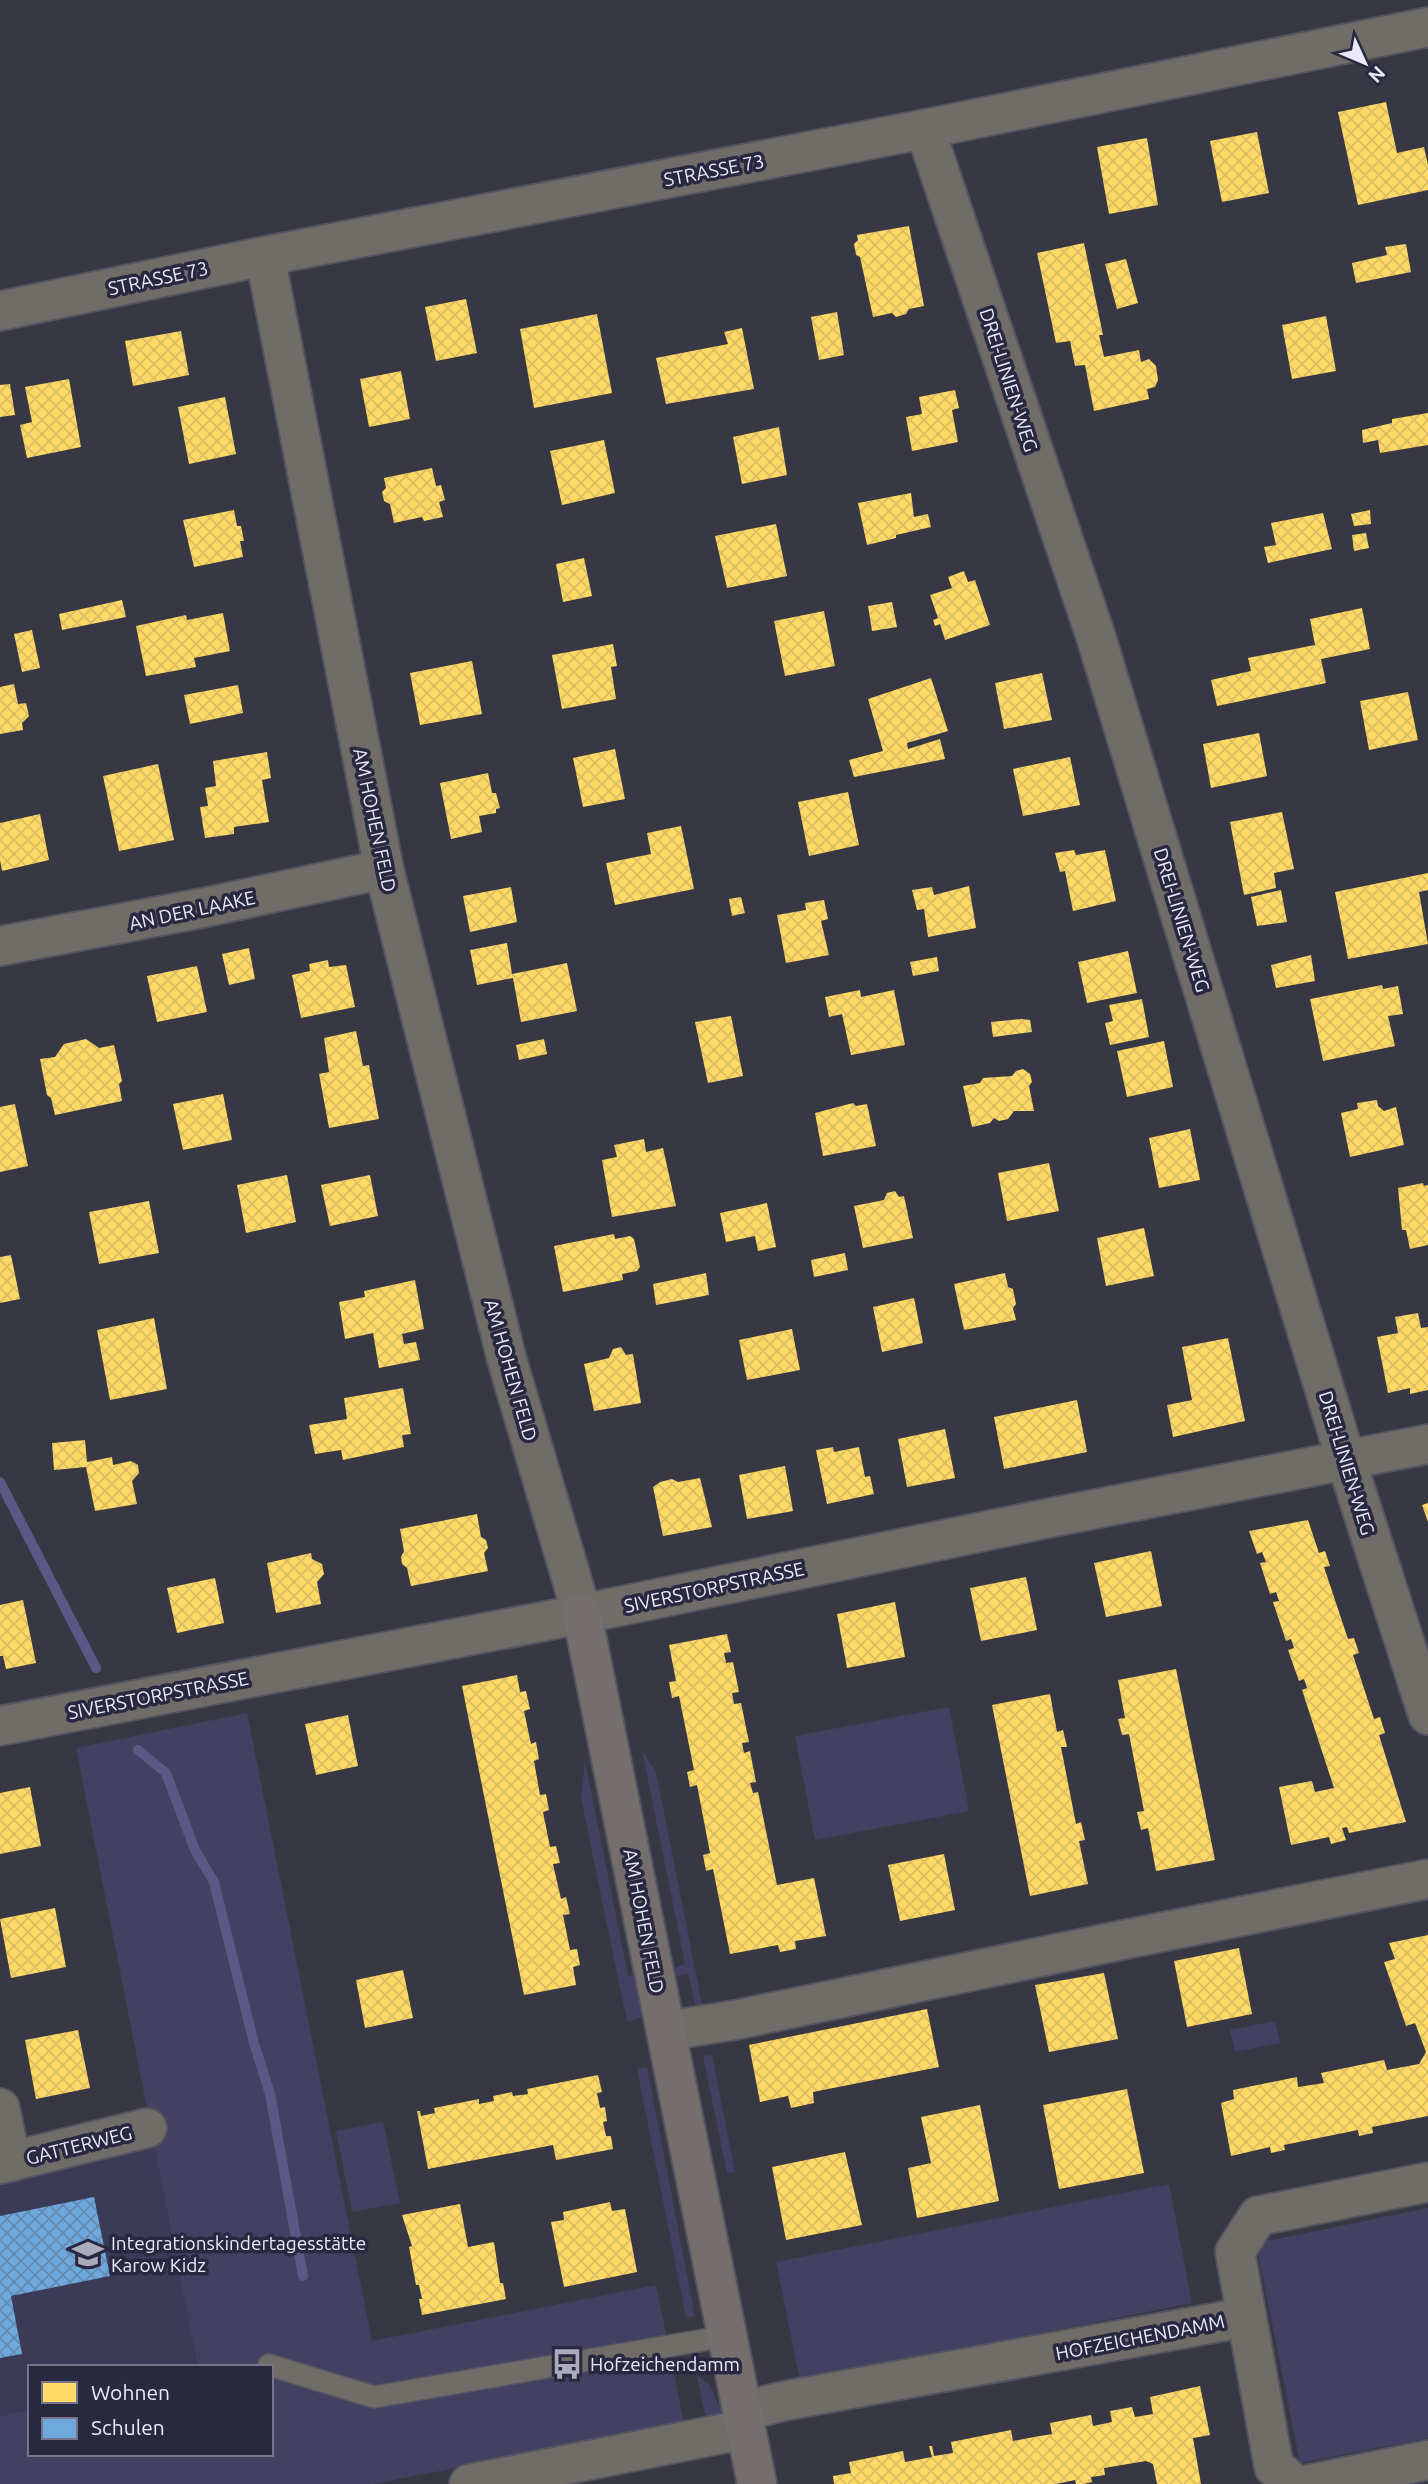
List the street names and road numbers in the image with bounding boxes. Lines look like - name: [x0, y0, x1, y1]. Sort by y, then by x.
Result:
- street label: STRASSE 73: [662, 149, 766, 191]
- street label: STRASSE 73: [106, 257, 210, 299]
- street label: DREI-LINIEN-WEG: [975, 306, 1043, 454]
- street label: AM HOHEN FELD: [349, 746, 401, 894]
- street label: DREI-LINIEN-WEG: [1150, 845, 1214, 995]
- street label: AN DER LAAKE: [127, 886, 257, 934]
- street label: AM HOHEN FELD: [480, 1296, 542, 1444]
- street label: DREI-LINIEN-WEG: [1315, 1388, 1379, 1538]
- street label: SIVERSTORPSTRASSE: [622, 1557, 806, 1617]
- street label: SIVERSTORPSTRASSE: [66, 1667, 250, 1723]
- street label: AM HOHEN FELD: [619, 1847, 669, 1995]
- street label: GATTERWEG: [24, 2121, 134, 2169]
- street label: HOFZEICHENDAMM: [1053, 2310, 1227, 2364]

